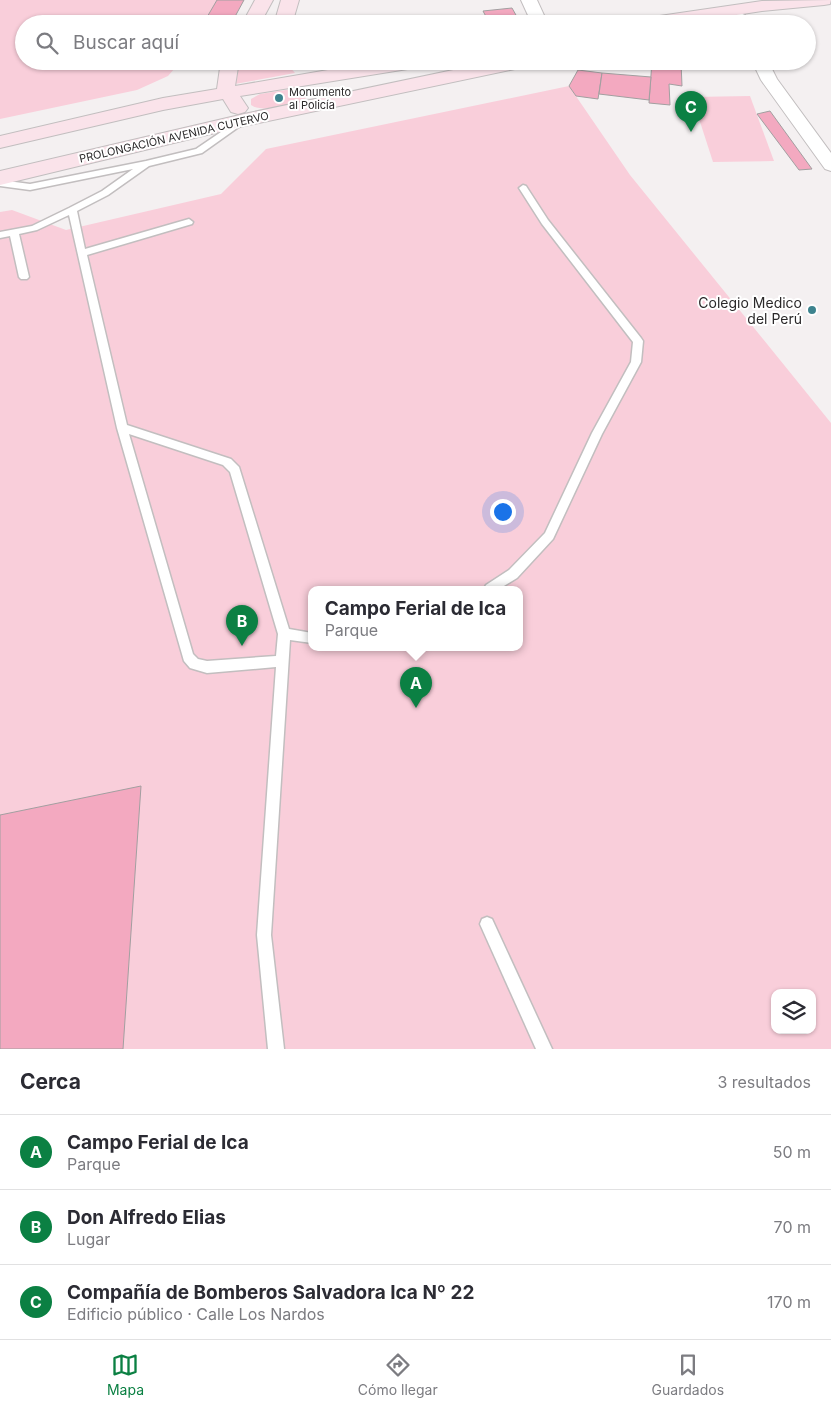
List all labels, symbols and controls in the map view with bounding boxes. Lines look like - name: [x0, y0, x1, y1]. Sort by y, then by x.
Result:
- search box: [15, 15, 816, 70]
- icon: search: [33, 29, 61, 57]
- text: Buscar aquí: [73, 31, 179, 54]
- place label: Monumento al Policía: [289, 85, 352, 112]
- pin: C: [675, 91, 707, 132]
- marker: Monumento al Policía: [273, 92, 285, 104]
- street label: PROLONGACIÓN AVENIDA CUTERVO: [78, 108, 270, 166]
- place label: Colegio Medico del Perú: [698, 294, 802, 327]
- marker: Colegio Medico del Perú: [806, 304, 818, 316]
- your location: [490, 499, 516, 525]
- popup: [308, 586, 523, 651]
- text: Campo Ferial de Ica: [325, 597, 506, 620]
- pin: B: [226, 605, 258, 646]
- text: Parque: [325, 620, 378, 640]
- pin: A: [400, 667, 432, 708]
- map controls: [771, 989, 816, 1034]
- button: layers: [771, 989, 816, 1034]
- text: Cerca: [20, 1069, 81, 1094]
- text: 3 resultados: [717, 1072, 811, 1092]
- text: Campo Ferial de Ica: [67, 1131, 249, 1154]
- text: A: [30, 1142, 42, 1162]
- text: 50 m: [773, 1142, 811, 1162]
- text: Parque: [67, 1154, 121, 1174]
- text: Don Alfredo Elias: [67, 1206, 226, 1229]
- text: B: [31, 1217, 41, 1237]
- text: 70 m: [774, 1217, 811, 1237]
- text: Lugar: [67, 1229, 110, 1249]
- text: Compañía de Bomberos Salvadora Ica Nº 22: [67, 1281, 474, 1304]
- text: C: [30, 1292, 42, 1312]
- text: 170 m: [767, 1292, 811, 1312]
- text: Edificio público · Calle Los Nardos: [67, 1304, 325, 1324]
- tab: Mapa: [107, 1351, 144, 1398]
- tab: Cómo llegar: [358, 1351, 438, 1398]
- tab: Guardados: [652, 1351, 724, 1398]

